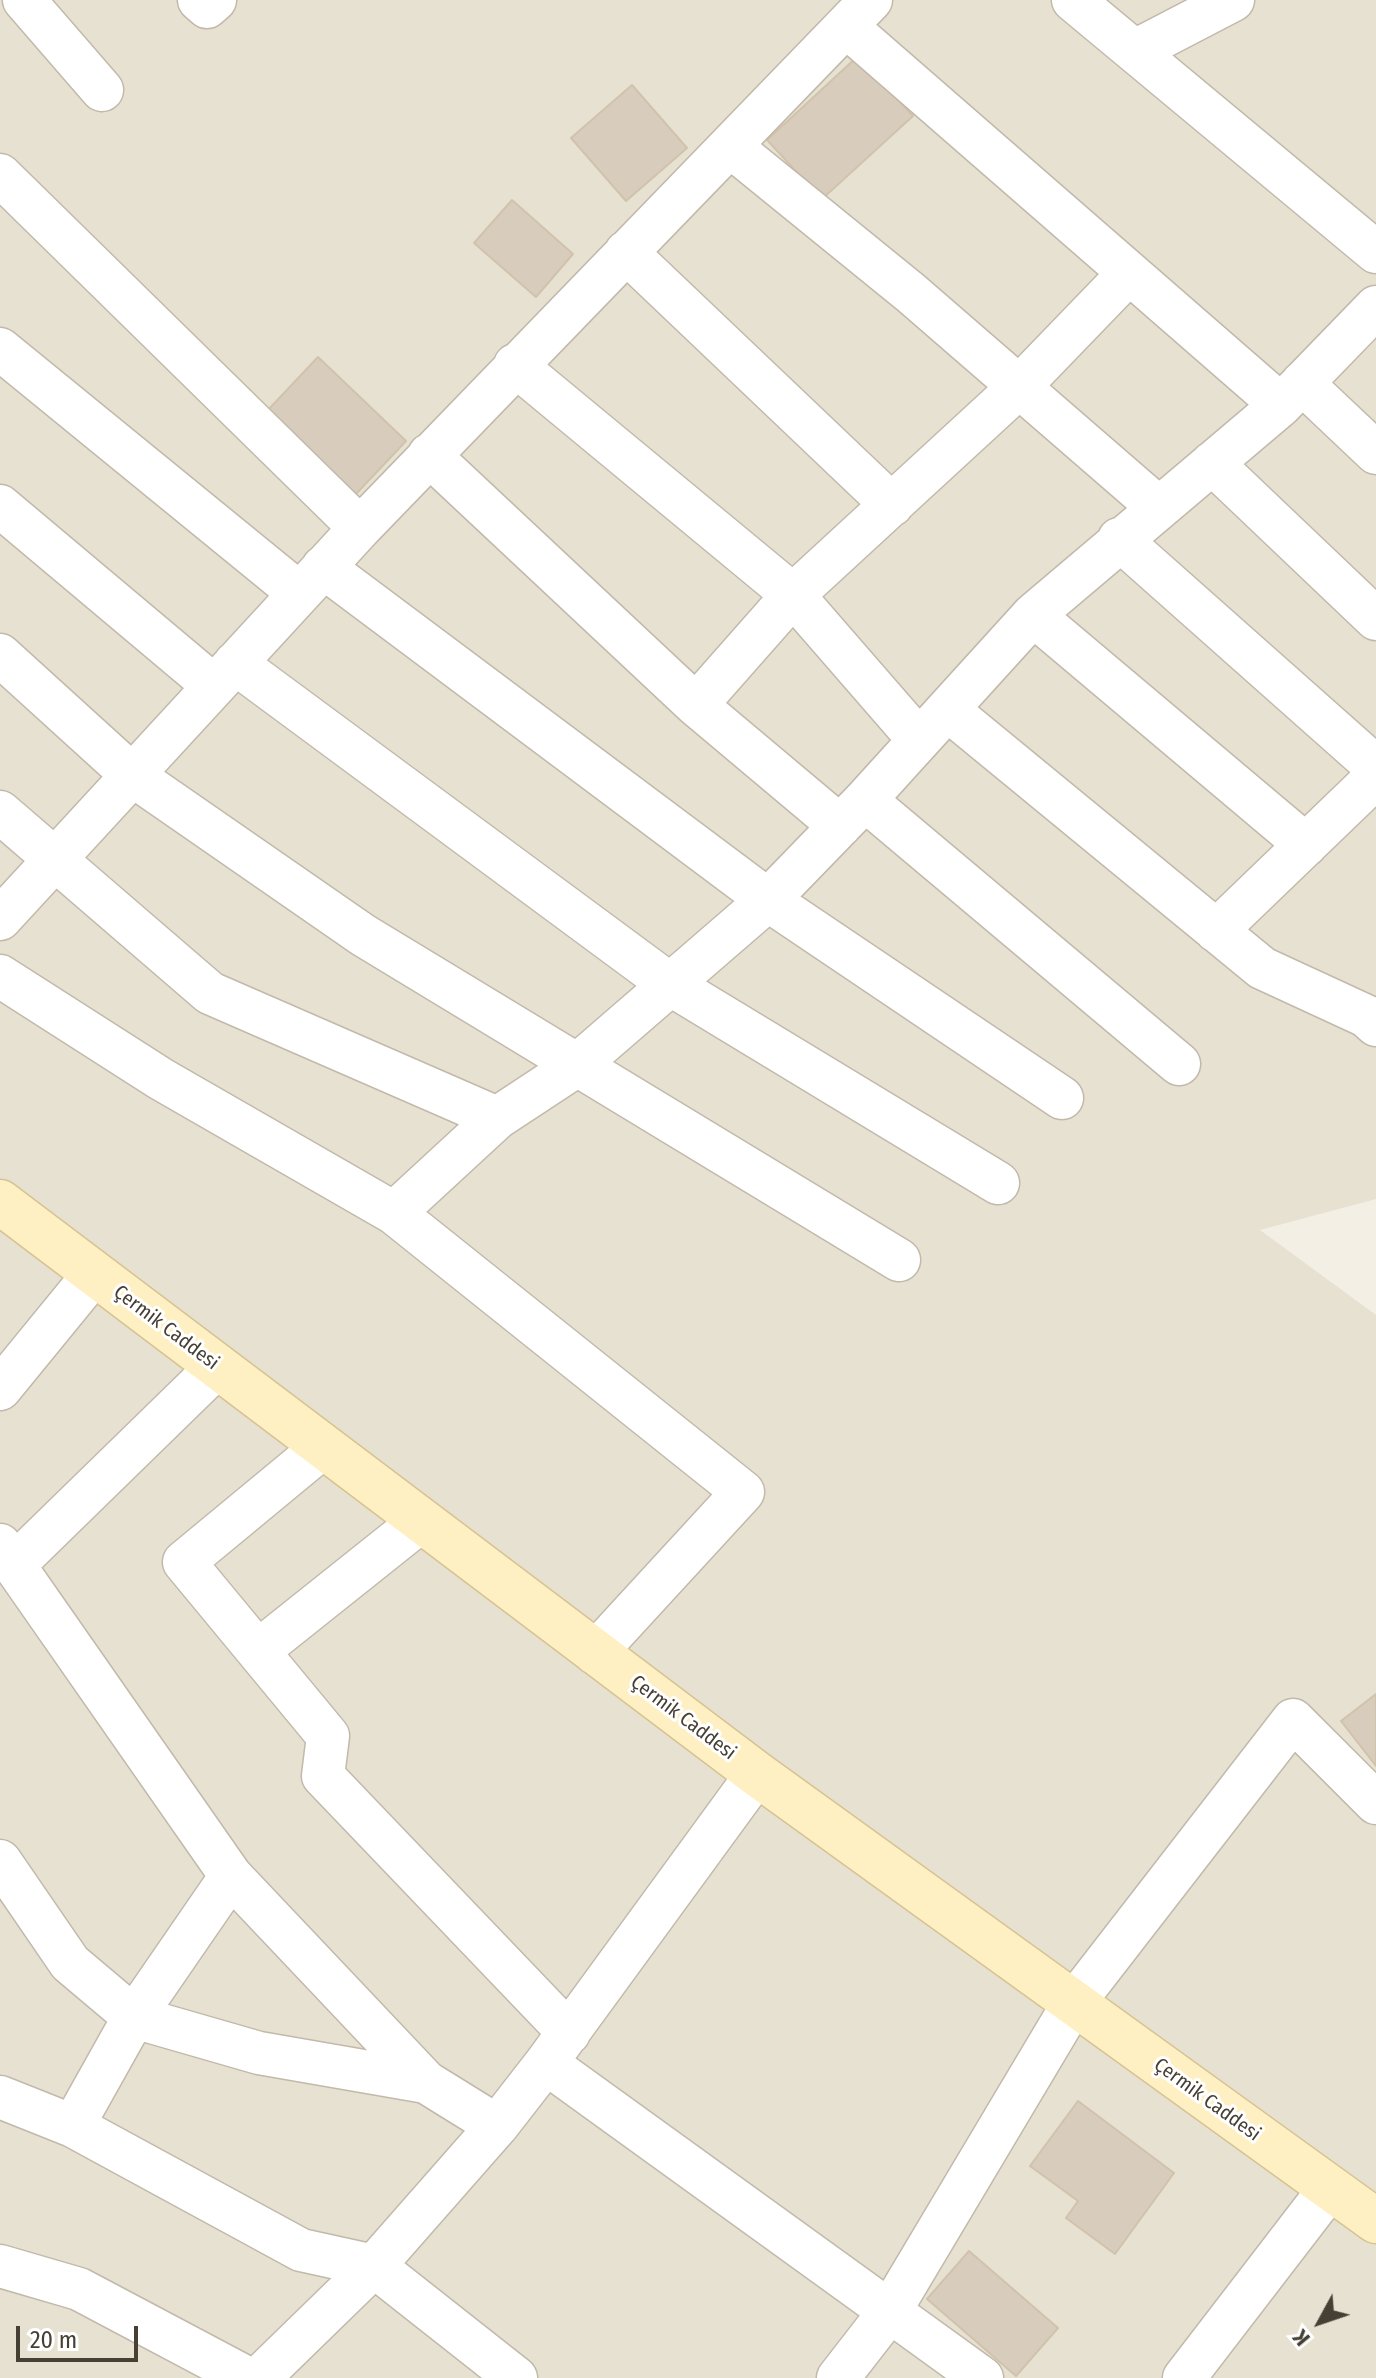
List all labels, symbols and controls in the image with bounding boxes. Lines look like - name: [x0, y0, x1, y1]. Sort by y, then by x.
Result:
- street label: Çermik Caddesi: [109, 1281, 223, 1375]
- street label: Çermik Caddesi: [626, 1671, 740, 1765]
- street label: Çermik Caddesi: [1149, 2053, 1265, 2147]
- north arrow: [1280, 2282, 1360, 2362]
- scale bar: [20, 2310, 142, 2360]
- text: K: [1287, 2324, 1316, 2351]
- text: 20 m: [30, 2326, 77, 2354]

